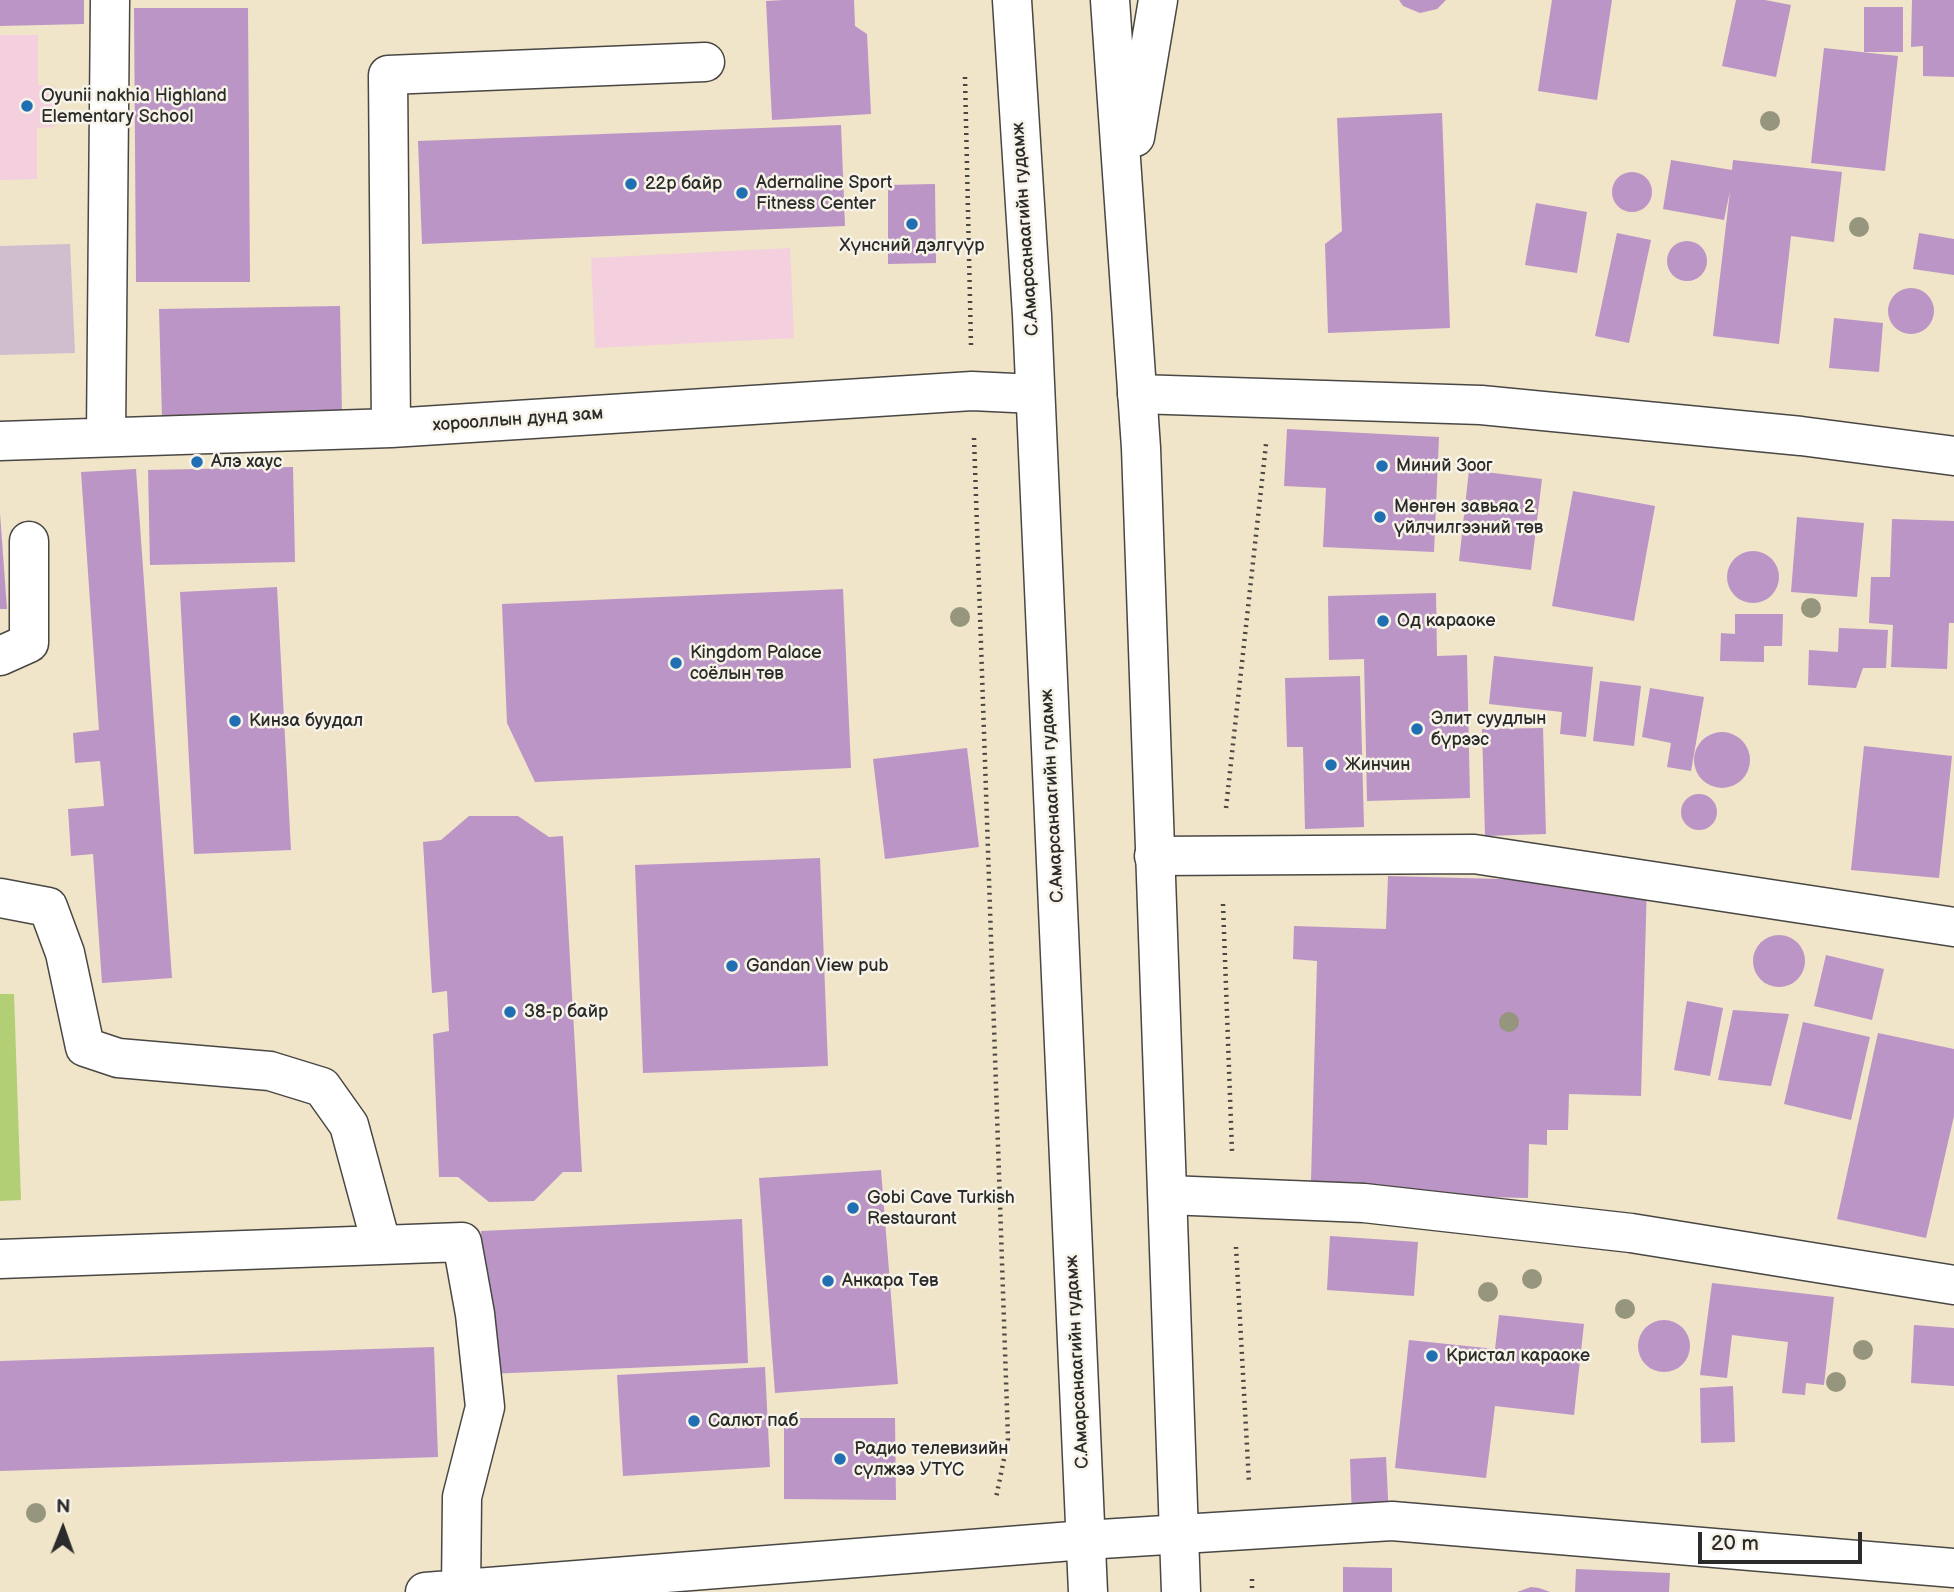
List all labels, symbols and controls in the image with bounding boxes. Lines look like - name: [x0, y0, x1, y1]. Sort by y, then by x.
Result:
- place label: Oyunii nakhia Highland Elementary School: [41, 85, 227, 128]
- marker: Oyunii nakhia Highland Elementary School: [19, 98, 35, 114]
- street label: С.Амарсанаагийн гудамж: [1008, 122, 1044, 336]
- place label: Adernaline Sport Fitness Center: [756, 172, 892, 214]
- place label: 22р байр: [645, 173, 722, 195]
- marker: 22р байр: [623, 176, 639, 192]
- marker: Adernaline Sport Fitness Center: [734, 185, 750, 201]
- marker: Хүнсний дэлгүүр: [904, 216, 920, 232]
- place label: Хүнсний дэлгүүр: [840, 235, 984, 257]
- street label: хорооллын дунд зам: [432, 403, 604, 437]
- place label: Алэ хаус: [211, 451, 282, 473]
- marker: Алэ хаус: [189, 454, 205, 470]
- place label: Миний Зоог: [1396, 455, 1493, 477]
- marker: Миний Зоог: [1374, 458, 1390, 474]
- place label: Мөнгөн завьяа 2 үйлчилгээний төв: [1394, 496, 1543, 538]
- marker: Мөнгөн завьяа 2 үйлчилгээний төв: [1372, 509, 1388, 525]
- place label: Од караоке: [1397, 610, 1495, 632]
- marker: Од караоке: [1375, 613, 1391, 629]
- place label: Kingdom Palace соёлын төв: [690, 642, 822, 684]
- marker: Kingdom Palace соёлын төв: [668, 655, 684, 671]
- street label: С.Амарсанаагийн гудамж: [1037, 689, 1069, 903]
- place label: Элит суудлын бүрээс: [1431, 708, 1546, 750]
- place label: Кинза буудал: [249, 710, 363, 732]
- marker: Кинза буудал: [227, 713, 243, 729]
- marker: Элит суудлын бүрээс: [1409, 721, 1425, 737]
- place label: Жинчин: [1345, 754, 1411, 776]
- marker: Жинчин: [1323, 757, 1339, 773]
- place label: Gandan View pub: [746, 955, 889, 977]
- marker: Gandan View pub: [724, 958, 740, 974]
- place label: 38-р байр: [524, 1001, 608, 1023]
- marker: 38-р байр: [502, 1004, 518, 1020]
- place label: Gobi Cave Turkish Restaurant: [867, 1187, 1015, 1230]
- marker: Gobi Cave Turkish Restaurant: [845, 1200, 861, 1216]
- street label: С.Амарсанаагийн гудамж: [1062, 1255, 1094, 1469]
- place label: Анкара Төв: [842, 1270, 939, 1292]
- marker: Анкара Төв: [820, 1273, 836, 1289]
- place label: Кристал караоке: [1446, 1345, 1590, 1367]
- marker: Кристал караоке: [1424, 1348, 1440, 1364]
- place label: Салют паб: [708, 1410, 798, 1432]
- marker: Салют паб: [686, 1413, 702, 1429]
- place label: Радио телевизийн сүлжээ УТҮС: [854, 1438, 1009, 1480]
- marker: Радио телевизийн сүлжээ УТҮС: [832, 1451, 848, 1467]
- north arrow: [28, 1494, 98, 1564]
- text: N: [56, 1496, 71, 1519]
- scale bar: [1702, 1518, 1867, 1562]
- text: 20 m: [1711, 1531, 1759, 1556]

